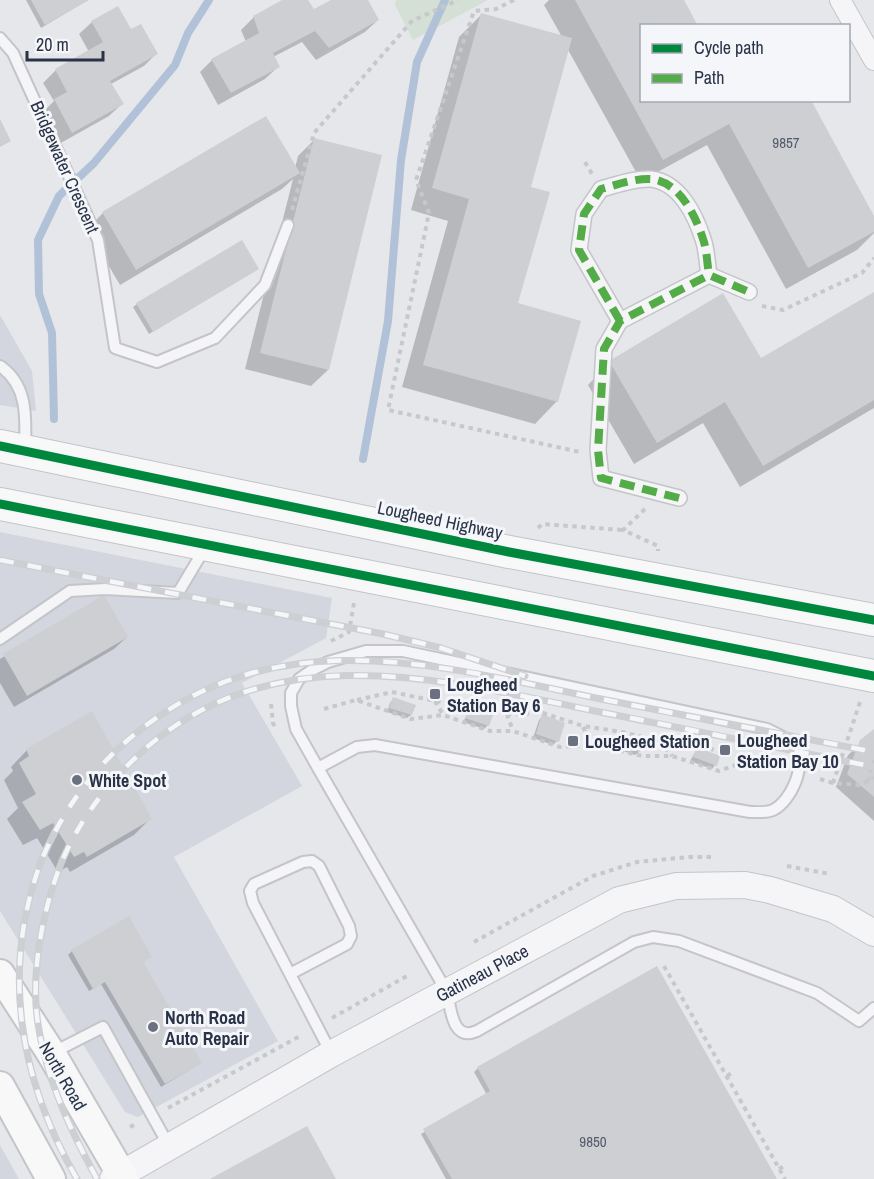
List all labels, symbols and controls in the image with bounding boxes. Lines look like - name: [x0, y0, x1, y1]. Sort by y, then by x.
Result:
- scale bar: [27, 24, 104, 62]
- legend: [640, 24, 850, 102]
- text: 20 m: [36, 32, 69, 57]
- text: Cycle path: [694, 35, 764, 60]
- text: Path: [694, 65, 724, 90]
- street label: Bridgewater Crescent: [25, 97, 105, 237]
- house number: 9857: [772, 132, 800, 153]
- street label: Lougheed Highway: [375, 495, 505, 546]
- place label: Lougheed Station Bay 6: [447, 672, 541, 718]
- marker: Lougheed Station Bay 6: [428, 687, 442, 701]
- place label: Lougheed Station Bay 10: [737, 728, 839, 774]
- place label: Lougheed Station: [585, 729, 710, 754]
- marker: Lougheed Station: [566, 734, 580, 748]
- marker: Lougheed Station Bay 10: [718, 743, 732, 757]
- place label: White Spot: [89, 768, 166, 793]
- marker: White Spot: [70, 773, 84, 787]
- street label: Gatineau Place: [431, 938, 533, 1008]
- place label: North Road Auto Repair: [165, 1005, 249, 1051]
- marker: North Road Auto Repair: [146, 1020, 160, 1034]
- street label: North Road: [33, 1037, 93, 1115]
- house number: 9850: [579, 1131, 607, 1152]

